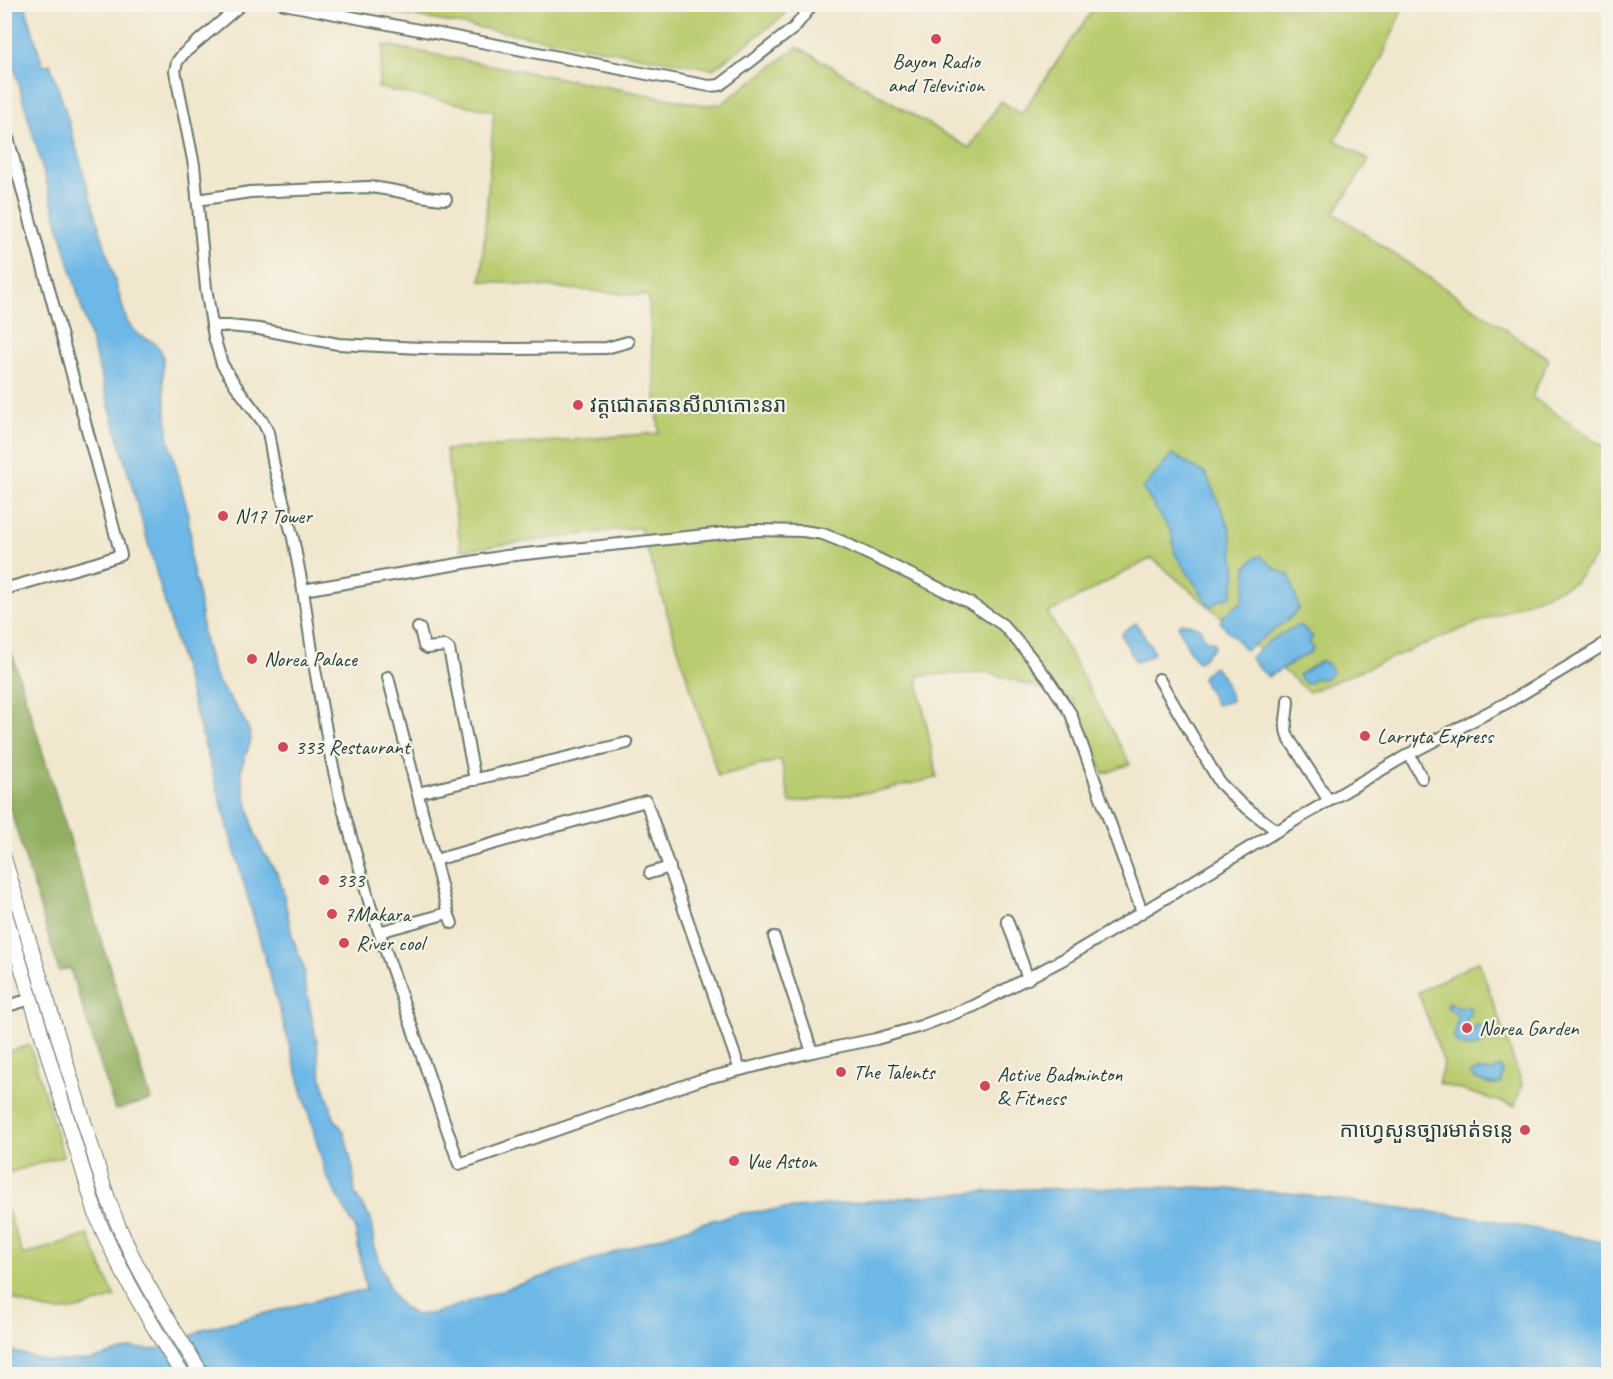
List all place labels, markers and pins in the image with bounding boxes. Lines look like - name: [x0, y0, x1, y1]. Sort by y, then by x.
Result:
- marker: Bayon Radio and Television: [929, 32, 943, 46]
- place label: Bayon Radio and Television: [888, 48, 986, 98]
- place label: វត្តជោតរតនសីលាកោះនរា: [590, 392, 787, 419]
- marker: វត្តជោតរតនសីលាកោះនរា: [571, 398, 585, 412]
- place label: N17 Tower: [235, 503, 313, 529]
- marker: N17 Tower: [216, 509, 230, 523]
- place label: Norea Palace: [264, 646, 358, 672]
- marker: Norea Palace: [245, 652, 259, 666]
- place label: Larryta Express: [1377, 723, 1495, 749]
- marker: Larryta Express: [1358, 729, 1372, 743]
- place label: 333 Restaurant: [295, 734, 412, 760]
- marker: 333 Restaurant: [276, 740, 290, 754]
- place label: 333: [336, 867, 366, 893]
- marker: 333: [317, 873, 331, 887]
- place label: 7Makara: [344, 901, 412, 927]
- marker: 7Makara: [325, 907, 339, 921]
- place label: River cool: [356, 930, 427, 956]
- marker: River cool: [337, 936, 351, 950]
- place label: Norea Garden: [1479, 1015, 1579, 1041]
- marker: Norea Garden: [1460, 1021, 1474, 1035]
- place label: The Talents: [853, 1059, 936, 1085]
- place label: Active Badminton & Fitness: [997, 1061, 1123, 1111]
- marker: The Talents: [834, 1065, 848, 1079]
- marker: Active Badminton & Fitness: [978, 1079, 992, 1093]
- place label: កាហ្វេសួនច្បារមាត់ទន្លេ: [1339, 1117, 1513, 1144]
- marker: កាហ្វេសួនច្បារមាត់ទន្លេ: [1518, 1123, 1532, 1137]
- place label: Vue Aston: [746, 1148, 818, 1174]
- marker: Vue Aston: [727, 1154, 741, 1168]

